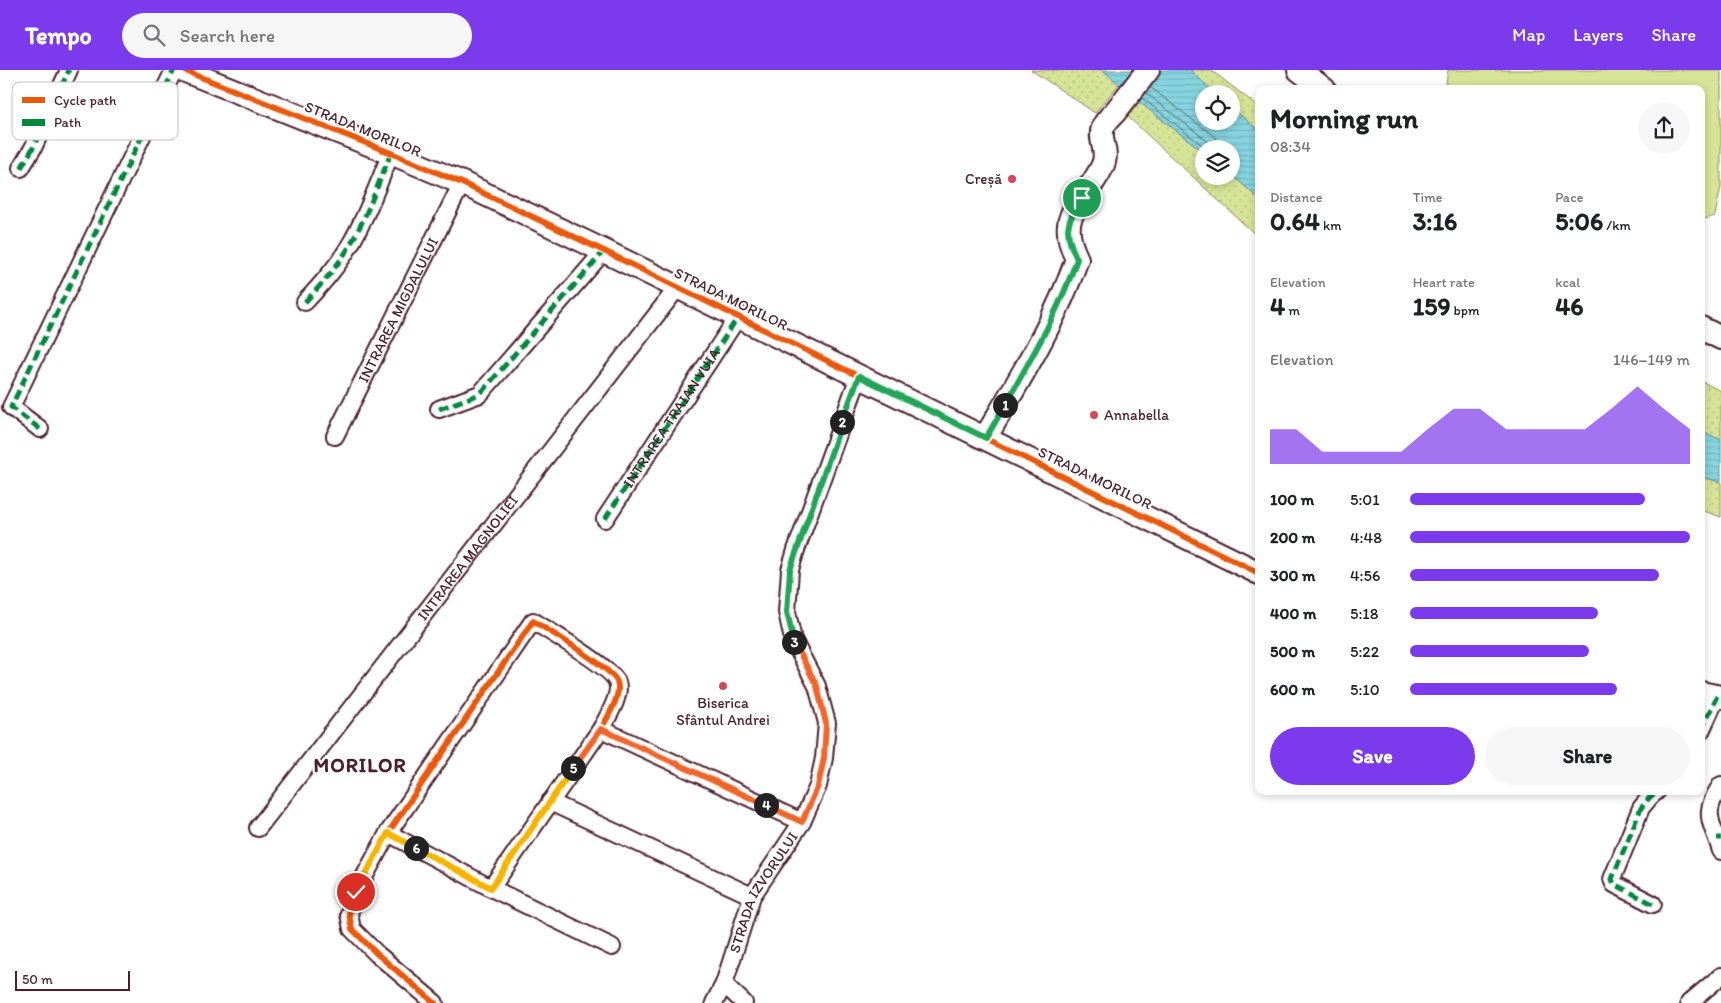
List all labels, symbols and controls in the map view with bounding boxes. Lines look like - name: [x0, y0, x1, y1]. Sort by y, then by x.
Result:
- search box: [122, 13, 472, 58]
- text: Tempo: [25, 21, 92, 50]
- icon: search: [140, 21, 168, 49]
- text: Search here: [180, 24, 275, 47]
- text: Map: [1512, 24, 1545, 46]
- text: Layers: [1573, 24, 1623, 46]
- text: Share: [1651, 24, 1696, 46]
- legend: [12, 82, 178, 140]
- map controls: [1195, 85, 1240, 185]
- button: locate: [1195, 85, 1240, 130]
- text: Cycle path: [54, 92, 117, 109]
- street label: STRADA MORILOR: [302, 97, 425, 161]
- text: Morning run: [1270, 101, 1418, 135]
- button: share: [1638, 102, 1690, 154]
- text: Path: [54, 114, 81, 131]
- text: 08:34: [1270, 137, 1311, 156]
- button: layers: [1195, 140, 1240, 185]
- place label: Creșă: [965, 170, 1002, 188]
- marker: Creșă: [1006, 173, 1018, 185]
- pin: [1061, 177, 1103, 219]
- icon: arrive: [1068, 184, 1096, 212]
- text: Distance: [1270, 189, 1322, 206]
- text: Time: [1413, 189, 1443, 206]
- text: Pace: [1555, 189, 1583, 206]
- text: 0.64: [1270, 206, 1320, 236]
- text: 3:16: [1413, 206, 1457, 236]
- text: 5:06: [1555, 206, 1603, 236]
- text: km: [1320, 217, 1341, 234]
- text: /km: [1603, 217, 1631, 234]
- street label: INTRAREA MIGDALULUI: [354, 234, 442, 386]
- street label: STRADA MORILOR: [671, 264, 791, 335]
- text: Elevation: [1270, 274, 1326, 291]
- text: Heart rate: [1413, 274, 1475, 291]
- text: kcal: [1555, 274, 1580, 291]
- text: 4: [1270, 291, 1285, 321]
- text: 159: [1413, 291, 1450, 321]
- text: 46: [1555, 291, 1584, 321]
- text: m: [1285, 302, 1300, 319]
- text: bpm: [1450, 302, 1480, 319]
- street label: INTRAREA TRAIAN VUIA: [619, 344, 724, 491]
- text: Elevation: [1270, 350, 1334, 369]
- text: 146–149 m: [1613, 350, 1690, 369]
- pin: 1: [992, 392, 1018, 418]
- text: 1: [1002, 397, 1009, 414]
- place label: Annabella: [1104, 406, 1169, 424]
- marker: Annabella: [1088, 409, 1100, 421]
- pin: 2: [830, 410, 854, 434]
- text: 2: [839, 414, 846, 431]
- street label: STRADA MORILOR: [1035, 443, 1155, 514]
- text: 100 m: [1270, 490, 1314, 509]
- text: 5:01: [1350, 490, 1380, 509]
- street label: INTRAREA MAGNOLIEI: [413, 492, 522, 624]
- text: 200 m: [1270, 528, 1315, 547]
- text: 4:48: [1350, 528, 1382, 547]
- text: 300 m: [1270, 566, 1316, 585]
- text: 4:56: [1350, 566, 1380, 585]
- text: 400 m: [1270, 604, 1316, 623]
- text: 5:18: [1350, 604, 1379, 623]
- pin: 3: [782, 630, 806, 654]
- text: 3: [791, 634, 798, 651]
- text: 500 m: [1270, 642, 1315, 661]
- text: 5:22: [1350, 642, 1379, 661]
- marker: Biserica Sfântul Andrei: [717, 680, 729, 692]
- text: 600 m: [1270, 680, 1315, 699]
- text: 5:10: [1350, 680, 1380, 699]
- place label: Biserica Sfântul Andrei: [676, 694, 770, 729]
- button: Save: [1270, 727, 1475, 785]
- button: Share: [1485, 727, 1690, 785]
- district label: MORILOR: [313, 753, 407, 777]
- pin: 5: [560, 756, 586, 780]
- text: 5: [570, 760, 577, 777]
- pin: 4: [754, 792, 778, 818]
- text: 4: [762, 797, 771, 814]
- street label: STRADA IZVORULUI: [725, 828, 802, 955]
- pin: 6: [404, 836, 428, 860]
- text: 6: [413, 840, 420, 857]
- pin: [335, 871, 377, 913]
- icon: check: [342, 878, 370, 906]
- scale bar: [15, 968, 130, 991]
- text: 50 m: [22, 971, 53, 988]

